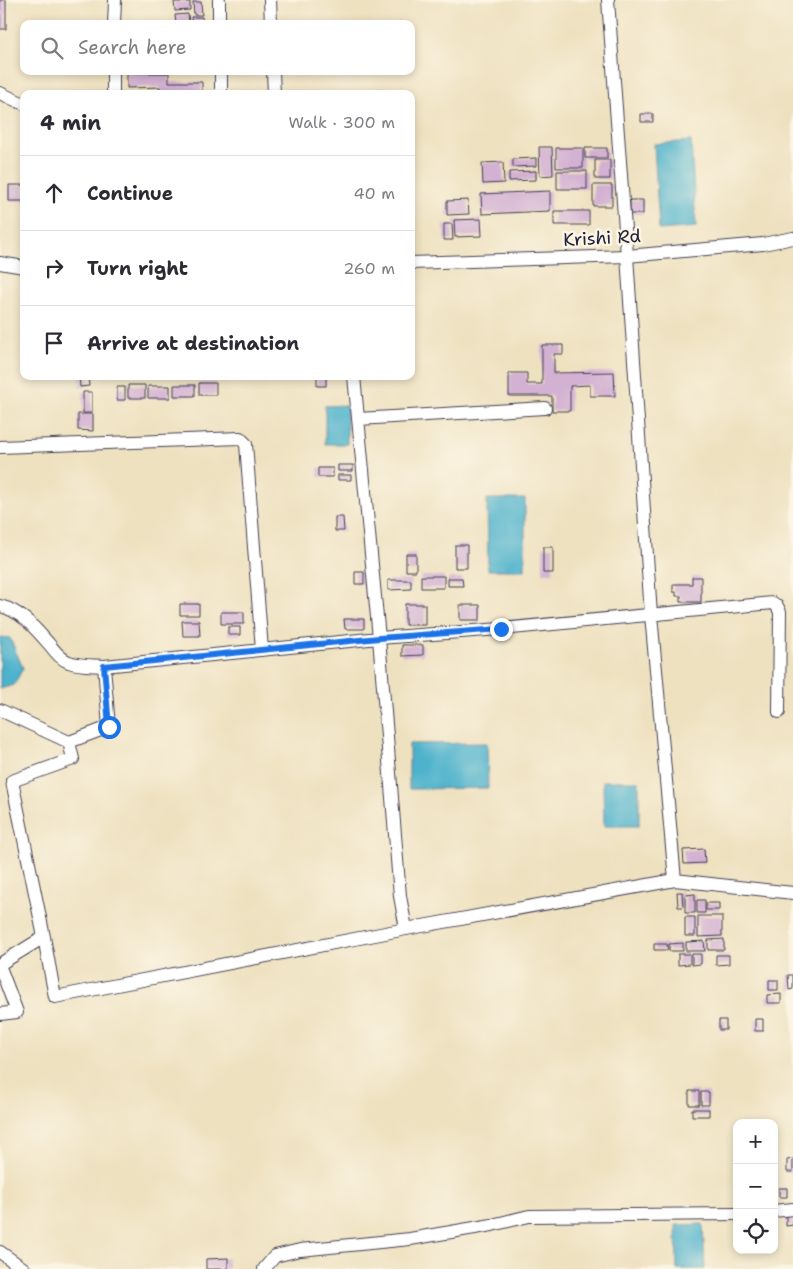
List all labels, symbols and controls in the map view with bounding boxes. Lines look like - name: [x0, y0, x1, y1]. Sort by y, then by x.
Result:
- search box: [20, 20, 415, 75]
- icon: search: [38, 34, 66, 62]
- text: Search here: [78, 35, 187, 60]
- text: 4 min: [40, 109, 101, 137]
- text: Walk · 300 m: [288, 112, 395, 133]
- icon: ahead: [40, 179, 68, 207]
- text: Continue: [87, 181, 173, 206]
- text: 40 m: [353, 183, 395, 204]
- street label: Krishi Rd: [563, 224, 641, 252]
- icon: right: [40, 254, 68, 282]
- text: Turn right: [87, 256, 188, 281]
- text: 260 m: [343, 258, 395, 279]
- icon: arrive: [40, 329, 68, 357]
- text: Arrive at destination: [87, 331, 299, 356]
- route end: [490, 618, 513, 641]
- route start: [98, 716, 121, 739]
- map controls: [733, 1119, 778, 1254]
- button: +: [733, 1119, 778, 1164]
- button: −: [733, 1164, 778, 1209]
- button: locate: [733, 1209, 778, 1254]

